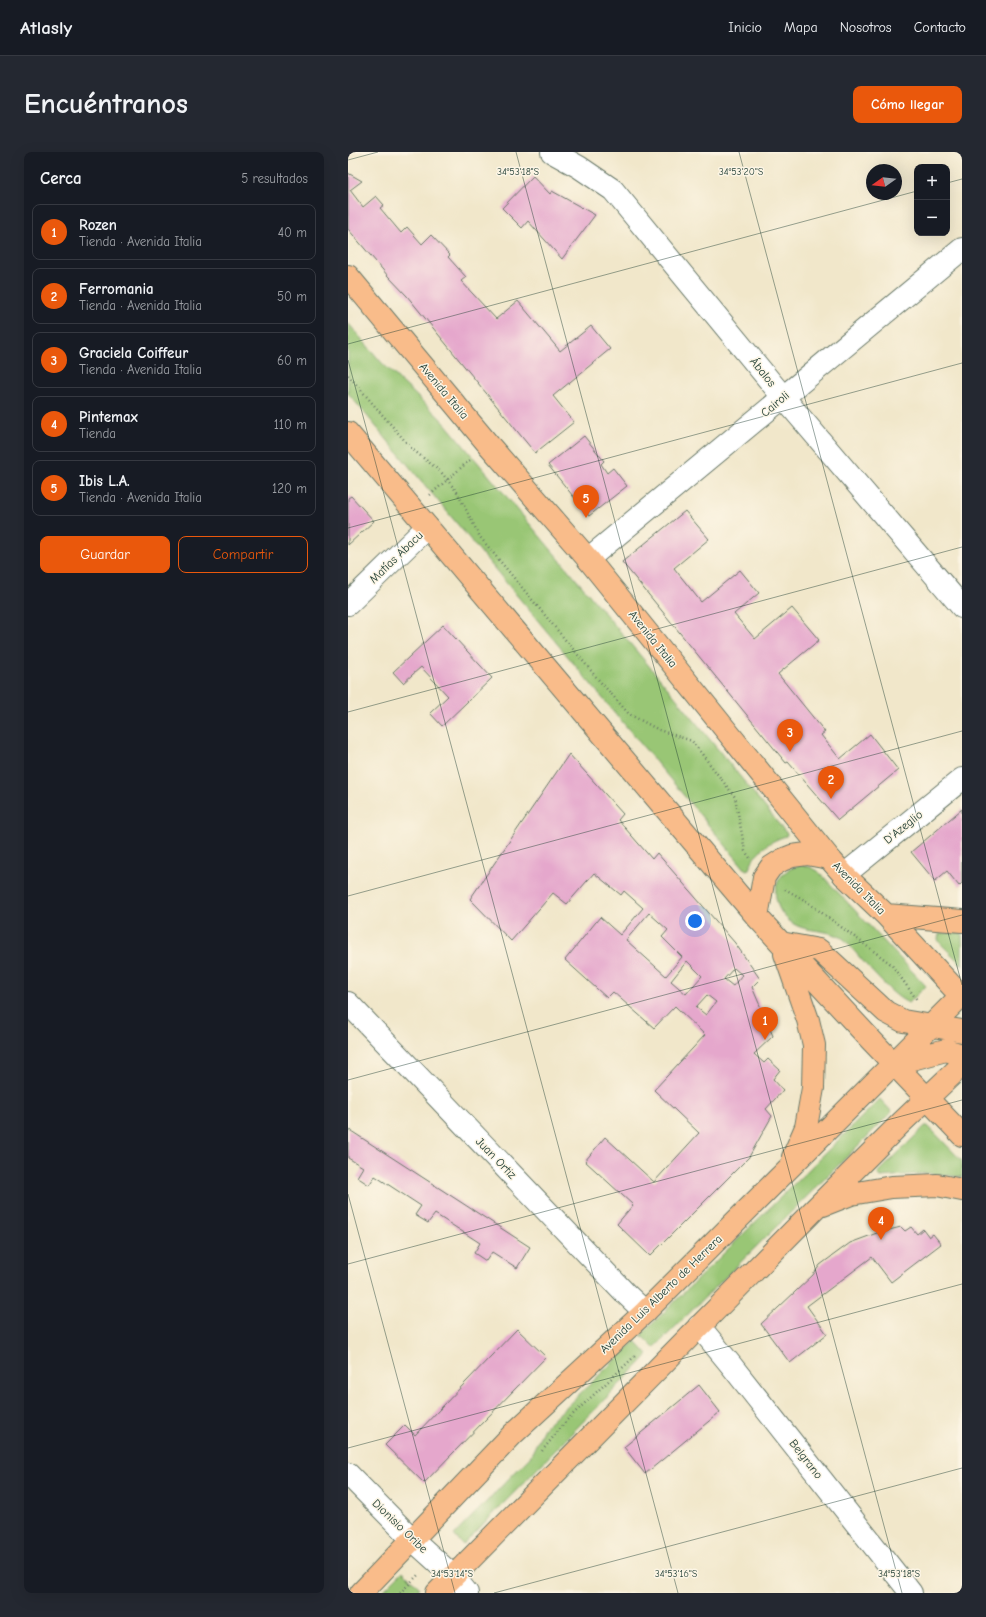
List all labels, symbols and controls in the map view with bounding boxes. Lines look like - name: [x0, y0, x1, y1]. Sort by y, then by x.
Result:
- text: Atlasly: [20, 17, 72, 39]
- text: Inicio: [728, 19, 762, 36]
- text: Mapa: [784, 19, 818, 36]
- text: Nosotros: [840, 19, 892, 36]
- text: Contacto: [914, 19, 966, 36]
- button: Cómo llegar: [853, 86, 962, 123]
- text: Encuéntranos: [24, 88, 188, 120]
- north arrow: [866, 164, 902, 200]
- map controls: [914, 164, 950, 236]
- button: +: [914, 164, 950, 200]
- text: 34°53'18"S: [497, 166, 540, 178]
- text: 34°53'20"S: [719, 166, 764, 178]
- text: Cerca: [40, 169, 82, 188]
- text: 5 resultados: [241, 171, 308, 186]
- button: −: [914, 200, 950, 236]
- text: Rozen: [79, 216, 117, 234]
- text: 1: [51, 225, 57, 240]
- text: 40 m: [278, 225, 307, 240]
- text: Tienda · Avenida Italia: [79, 234, 202, 249]
- text: Ferromania: [79, 280, 154, 298]
- text: 2: [51, 289, 57, 304]
- text: 50 m: [277, 289, 307, 304]
- text: Tienda · Avenida Italia: [79, 298, 202, 313]
- text: Graciela Coiffeur: [79, 344, 188, 362]
- text: 3: [51, 353, 57, 368]
- text: 60 m: [277, 353, 307, 368]
- street label: Ábalos: [747, 355, 779, 389]
- street label: Avenida Italia: [416, 360, 472, 422]
- text: Tienda · Avenida Italia: [79, 362, 202, 377]
- street label: Cairoli: [758, 388, 792, 420]
- text: Pintemax: [79, 408, 138, 426]
- text: 4: [51, 417, 57, 432]
- text: 110 m: [274, 417, 307, 432]
- text: Tienda: [79, 426, 116, 441]
- text: Ibis L.A.: [79, 472, 130, 490]
- text: 5: [51, 481, 57, 496]
- text: 120 m: [272, 481, 307, 496]
- pin: 5: [573, 485, 599, 518]
- text: Tienda · Avenida Italia: [79, 490, 202, 505]
- street label: Matías Abacu: [366, 528, 426, 586]
- button: Guardar: [40, 536, 170, 573]
- button: Compartir: [178, 536, 308, 573]
- street label: Avenida Italia: [626, 608, 680, 670]
- pin: 3: [777, 719, 803, 752]
- pin: 2: [818, 766, 844, 799]
- street label: D'Azeglio: [881, 807, 925, 847]
- street label: Avenida Italia: [830, 859, 888, 917]
- your location: [685, 911, 705, 931]
- pin: 1: [752, 1007, 778, 1040]
- street label: Juan Ortiz: [473, 1134, 520, 1182]
- pin: 4: [868, 1207, 894, 1240]
- street label: Avenida Luis Alberto de Herrera: [597, 1232, 725, 1356]
- street label: Belgrano: [786, 1437, 826, 1481]
- street label: Dionisio Oribe: [369, 1496, 431, 1556]
- text: 34°53'14"S: [431, 1568, 473, 1580]
- text: 34°53'16"S: [655, 1568, 698, 1580]
- text: 34°53'18"S: [878, 1568, 921, 1580]

